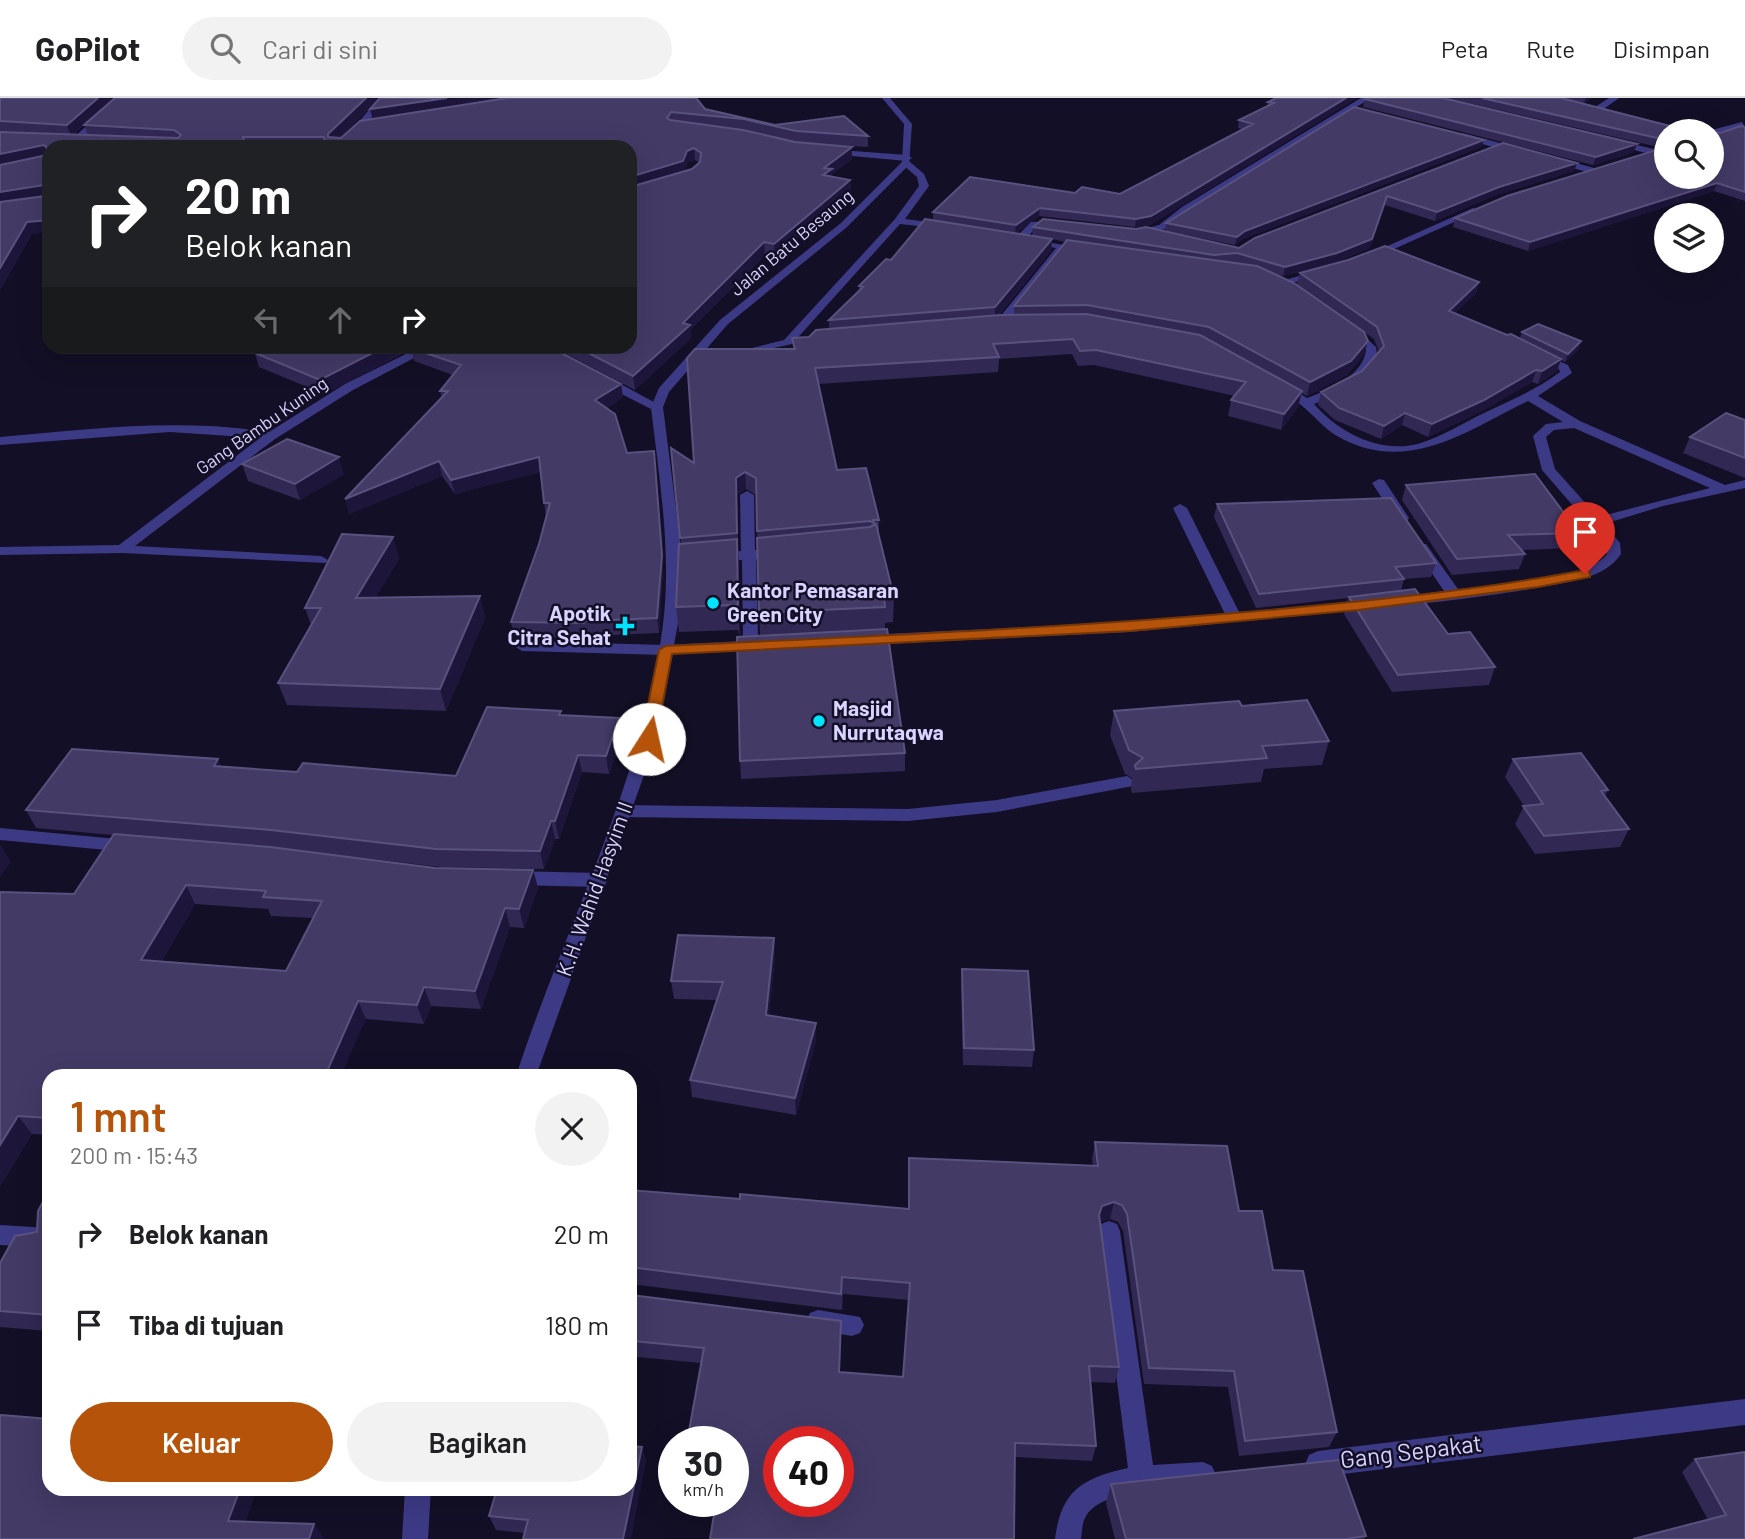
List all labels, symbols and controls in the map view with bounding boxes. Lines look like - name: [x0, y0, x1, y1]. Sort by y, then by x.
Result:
- search box: [182, 17, 672, 80]
- text: GoPilot: [35, 28, 140, 68]
- icon: search: [206, 29, 244, 67]
- text: Cari di sini: [262, 33, 378, 64]
- text: Peta: [1441, 34, 1488, 63]
- text: Rute: [1526, 34, 1575, 63]
- text: Disimpan: [1613, 34, 1710, 63]
- map controls: [1654, 119, 1724, 273]
- button: search: [1654, 119, 1724, 189]
- text: 20 m: [185, 165, 291, 224]
- icon: right: [70, 168, 161, 259]
- street label: Jalan Batu Besaung: [725, 184, 857, 300]
- button: layers: [1654, 203, 1724, 273]
- text: Belok kanan: [185, 225, 352, 263]
- icon: left: [248, 301, 286, 339]
- icon: ahead: [321, 301, 359, 339]
- icon: right: [394, 301, 432, 339]
- street label: Gang Bambu Kuning: [191, 372, 331, 479]
- pin: [1555, 502, 1615, 574]
- icon: arrive: [1566, 513, 1604, 551]
- place label: Kantor Pemasaran Green City: [727, 577, 899, 626]
- marker: Kantor Pemasaran Green City: [705, 595, 721, 611]
- place label: Apotik Citra Sehat: [507, 600, 611, 649]
- marker: Apotik Citra Sehat: [617, 618, 633, 634]
- place label: Masjid Nurrutaqwa: [833, 695, 944, 744]
- position arrow: [612, 702, 686, 776]
- marker: Masjid Nurrutaqwa: [811, 713, 827, 729]
- street label: K.H. Wahid Hasyim II: [550, 798, 637, 979]
- text: 1 mnt: [70, 1090, 167, 1140]
- button: close: [535, 1092, 609, 1166]
- text: 200 m · 15:43: [70, 1141, 198, 1169]
- icon: right: [70, 1215, 108, 1253]
- text: Belok kanan: [129, 1218, 268, 1249]
- text: 20 m: [554, 1218, 609, 1249]
- icon: arrive: [70, 1306, 108, 1344]
- text: Tiba di tujuan: [129, 1309, 284, 1340]
- text: 180 m: [545, 1309, 609, 1340]
- button: Keluar: [70, 1402, 333, 1482]
- button: Bagikan: [347, 1402, 609, 1482]
- speed limit sign: 40: [763, 1426, 854, 1517]
- street label: Gang Sepakat: [1338, 1427, 1483, 1474]
- text: 30: [684, 1441, 723, 1483]
- text: km/h: [683, 1478, 724, 1500]

